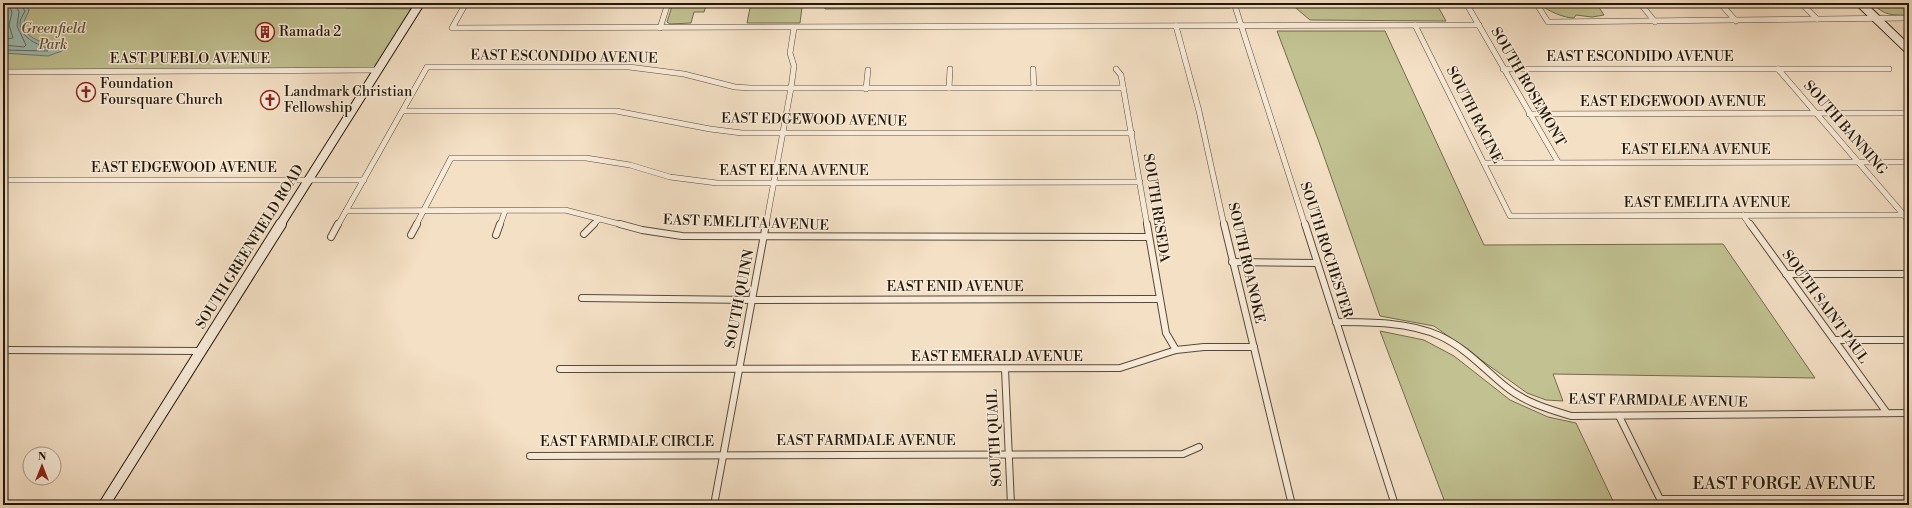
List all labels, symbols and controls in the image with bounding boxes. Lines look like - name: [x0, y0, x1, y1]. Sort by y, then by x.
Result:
- park label: Greenfield Park: [21, 20, 86, 54]
- building icon: Ramada 2: [254, 21, 276, 43]
- place label: Ramada 2: [279, 23, 341, 41]
- street label: SOUTH ROSEMONT: [1486, 24, 1570, 150]
- street label: EAST ESCONDIDO AVENUE: [470, 46, 658, 68]
- street label: EAST ESCONDIDO AVENUE: [1546, 48, 1734, 66]
- street label: EAST PUEBLO AVENUE: [110, 50, 270, 68]
- street label: SOUTH RACINE: [1442, 63, 1506, 167]
- place label: Foundation Foursquare Church: [100, 75, 224, 109]
- street label: SOUTH BANNING: [1799, 77, 1891, 179]
- church icon: Foundation Foursquare Church: [75, 81, 97, 103]
- place label: Landmark Christian Fellowship: [284, 83, 413, 117]
- church icon: Landmark Christian Fellowship: [259, 89, 281, 111]
- street label: EAST EDGEWOOD AVENUE: [1580, 93, 1766, 111]
- street label: EAST EDGEWOOD AVENUE: [721, 109, 907, 131]
- street label: EAST ELENA AVENUE: [1621, 141, 1771, 159]
- street label: SOUTH RESEDA: [1138, 152, 1174, 264]
- street label: EAST EDGEWOOD AVENUE: [91, 159, 277, 177]
- street label: SOUTH GREENFIELD ROAD: [192, 161, 308, 333]
- street label: EAST ELENA AVENUE: [719, 162, 869, 180]
- street label: SOUTH ROCHESTER: [1296, 180, 1357, 320]
- street label: EAST EMELITA AVENUE: [1624, 194, 1790, 212]
- street label: SOUTH ROANOKE: [1223, 201, 1269, 325]
- street label: EAST EMELITA AVENUE: [663, 211, 829, 235]
- street label: SOUTH QUINN: [722, 247, 759, 350]
- street label: SOUTH SAINT PAUL: [1778, 247, 1872, 367]
- street label: EAST ENID AVENUE: [886, 278, 1024, 296]
- street label: EAST EMERALD AVENUE: [911, 348, 1083, 366]
- street label: SOUTH QUAIL: [983, 389, 1007, 487]
- street label: EAST FARMDALE AVENUE: [1568, 390, 1748, 412]
- street label: EAST FARMDALE AVENUE: [776, 432, 956, 450]
- street label: EAST FARMDALE CIRCLE: [540, 433, 714, 451]
- north arrow: [22, 446, 62, 486]
- text: N: [38, 450, 47, 464]
- street label: EAST FORGE AVENUE: [1693, 473, 1875, 495]

